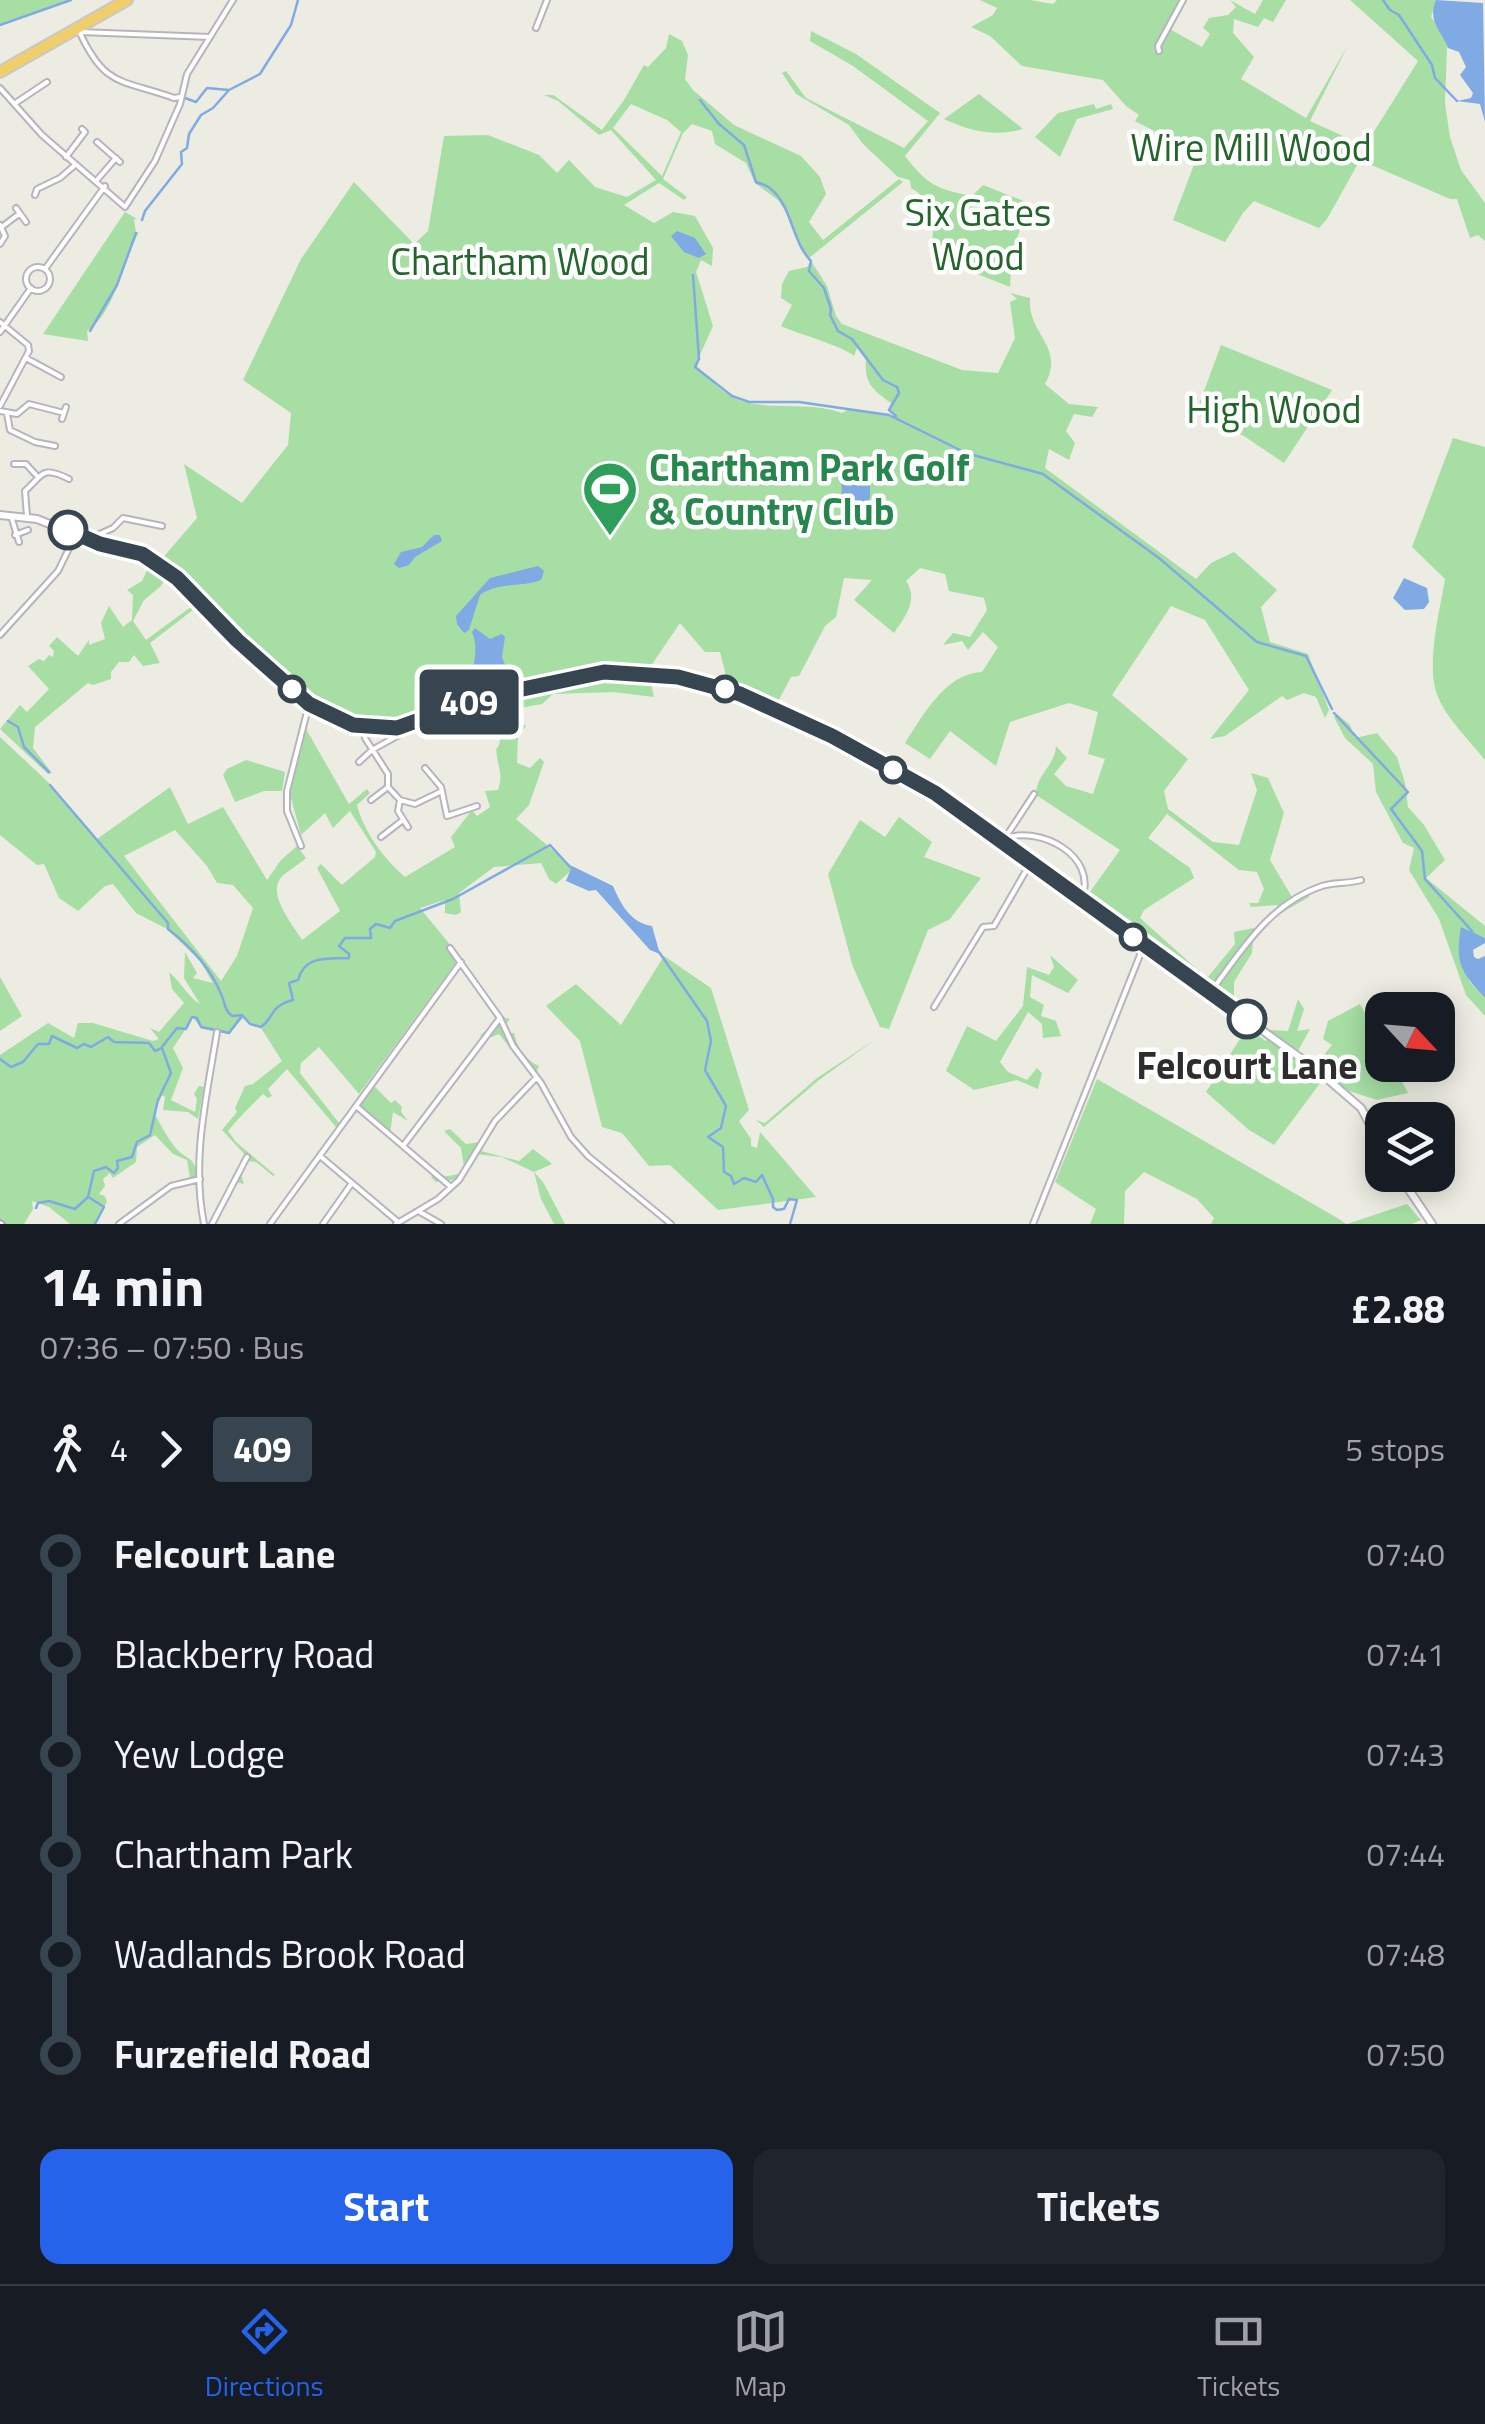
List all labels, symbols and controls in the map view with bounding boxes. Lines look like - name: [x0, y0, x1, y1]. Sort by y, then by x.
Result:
- park label: Wire Mill Wood: [1130, 118, 1372, 176]
- park label: Six Gates Wood: [904, 183, 1052, 285]
- park label: Chartham Wood: [390, 232, 650, 290]
- park label: High Wood: [1186, 380, 1362, 438]
- place label: Chartham Park Golf & Country Club: [649, 438, 970, 540]
- sports icon: Chartham Park Golf & Country Club: [580, 459, 640, 538]
- unlabelled marker: [49, 511, 87, 549]
- line badge: 409: [412, 670, 526, 734]
- text: 409: [440, 675, 498, 729]
- unlabelled marker: [279, 676, 305, 702]
- unlabelled marker: [712, 676, 738, 702]
- unlabelled marker: [880, 757, 906, 783]
- unlabelled marker: [1120, 924, 1146, 950]
- north arrow: [1365, 992, 1455, 1082]
- map controls: [1365, 992, 1455, 1192]
- marker: Felcourt Lane: [1228, 1000, 1266, 1038]
- place label: Felcourt Lane: [1136, 1036, 1358, 1094]
- button: layers: [1365, 1102, 1455, 1192]
- text: 14 min: [40, 1244, 204, 1327]
- text: £2.88: [1350, 1280, 1445, 1338]
- text: 07:36 – 07:50 · Bus: [40, 1323, 304, 1371]
- icon: walk: [40, 1422, 95, 1477]
- icon: forward: [143, 1422, 198, 1477]
- text: 409: [233, 1422, 292, 1476]
- text: 4: [110, 1425, 128, 1473]
- text: 5 stops: [1345, 1425, 1445, 1473]
- text: Felcourt Lane: [114, 1525, 335, 1583]
- text: 07:40: [1366, 1530, 1445, 1578]
- text: Blackberry Road: [114, 1625, 374, 1683]
- text: 07:41: [1366, 1630, 1445, 1678]
- text: Yew Lodge: [114, 1725, 285, 1783]
- text: 07:43: [1366, 1730, 1445, 1778]
- text: Chartham Park: [114, 1825, 353, 1883]
- text: 07:44: [1366, 1830, 1445, 1878]
- text: Wadlands Brook Road: [114, 1925, 466, 1983]
- text: 07:48: [1366, 1930, 1445, 1978]
- text: Furzefield Road: [114, 2025, 371, 2083]
- text: 07:50: [1366, 2030, 1445, 2078]
- button: Start: [40, 2149, 733, 2264]
- button: Tickets: [753, 2149, 1445, 2264]
- tab: Directions: [205, 2304, 323, 2407]
- tab: Map: [733, 2304, 788, 2407]
- tab: Tickets: [1197, 2304, 1280, 2407]

